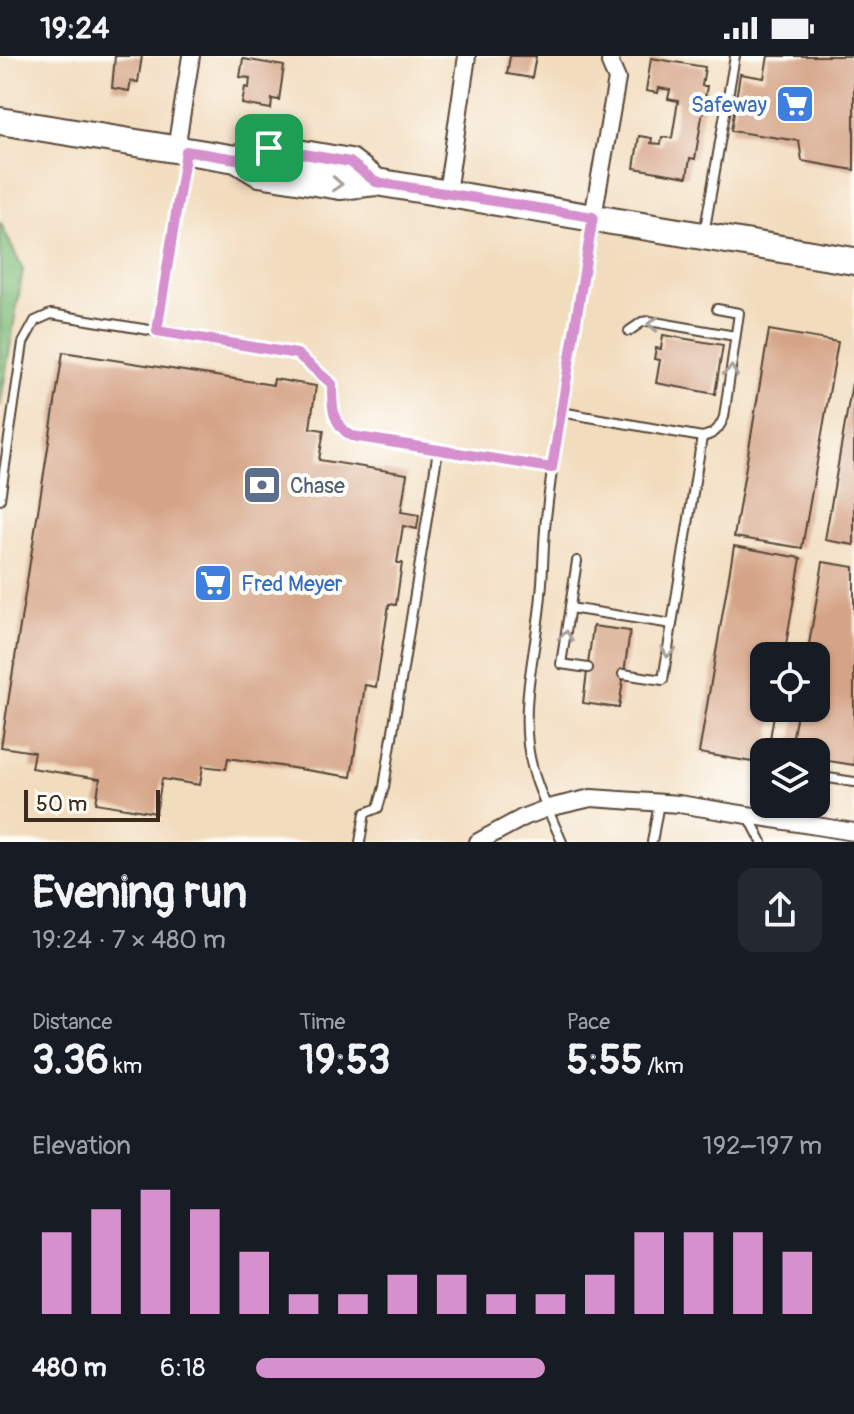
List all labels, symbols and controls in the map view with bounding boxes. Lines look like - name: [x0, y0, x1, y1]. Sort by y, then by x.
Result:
- text: 19:24: [40, 10, 109, 47]
- supermarket icon: Safeway: [774, 83, 816, 125]
- place label: Safeway: [691, 91, 767, 119]
- pin: [235, 114, 303, 182]
- icon: arrive: [247, 126, 291, 170]
- one-way arrow: [331, 176, 344, 193]
- one-way arrow: [647, 316, 660, 333]
- one-way arrow: [722, 364, 739, 378]
- bank icon: Chase: [241, 464, 283, 506]
- place label: Chase: [290, 472, 345, 500]
- supermarket icon: Fred Meyer: [192, 562, 234, 604]
- place label: Fred Meyer: [241, 570, 343, 598]
- one-way arrow: [557, 629, 574, 643]
- map controls: [750, 642, 830, 818]
- button: locate: [750, 642, 830, 722]
- one-way arrow: [660, 645, 677, 659]
- button: layers: [750, 738, 830, 818]
- scale bar: [24, 786, 160, 822]
- text: 50 m: [36, 790, 87, 818]
- text: Evening run: [32, 866, 247, 921]
- button: share: [738, 868, 822, 952]
- text: 19:24 · 7 × 480 m: [32, 924, 226, 956]
- text: Distance: [32, 1008, 112, 1036]
- text: Time: [299, 1008, 345, 1036]
- text: Pace: [567, 1008, 610, 1036]
- text: 3.36: [32, 1036, 109, 1085]
- text: 19:53: [299, 1036, 390, 1085]
- text: 5:55: [567, 1036, 642, 1085]
- text: km: [109, 1052, 142, 1080]
- text: /km: [642, 1052, 684, 1080]
- text: Elevation: [32, 1130, 131, 1162]
- text: 192–197 m: [703, 1130, 822, 1162]
- text: 480 m: [32, 1352, 107, 1384]
- text: 6:18: [160, 1352, 205, 1384]

